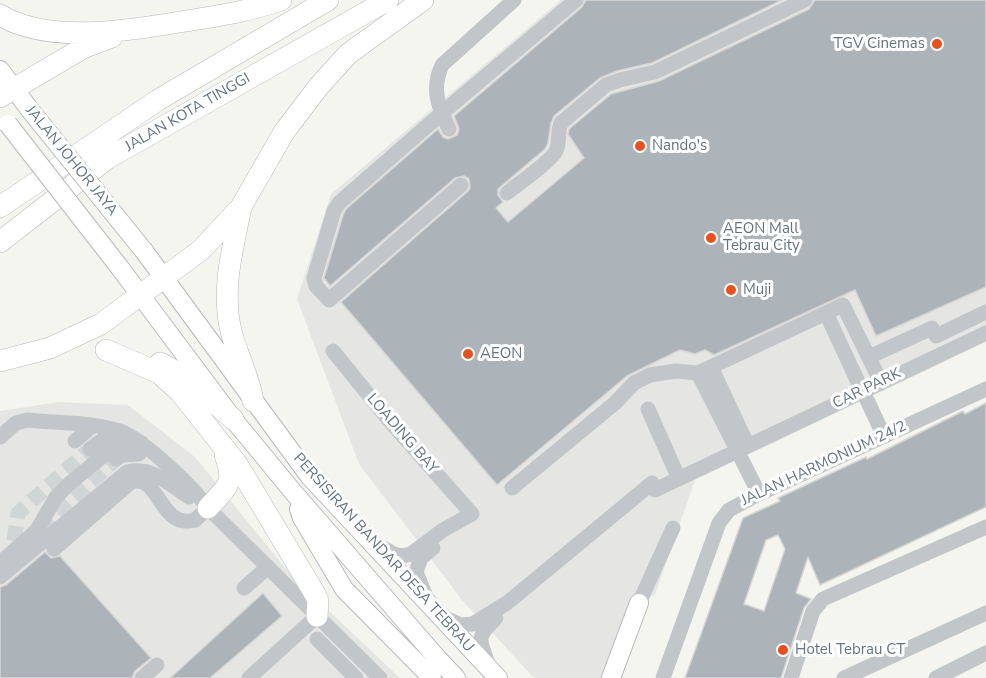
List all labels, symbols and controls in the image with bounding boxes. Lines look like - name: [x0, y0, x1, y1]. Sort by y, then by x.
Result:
- place label: TGV Cinemas: [834, 35, 925, 53]
- marker: TGV Cinemas: [930, 37, 944, 51]
- street label: JALAN KOTA TINGGI: [122, 70, 254, 156]
- street label: JALAN JOHOR JAYA: [21, 102, 121, 220]
- place label: Nando's: [652, 137, 707, 155]
- marker: Nando's: [633, 139, 647, 153]
- place label: AEON Mall Tebrau City: [723, 220, 800, 255]
- marker: AEON Mall Tebrau City: [704, 231, 718, 245]
- place label: Muji: [743, 281, 771, 299]
- marker: Muji: [724, 283, 738, 297]
- place label: AEON: [480, 345, 522, 363]
- marker: AEON: [461, 347, 475, 361]
- street label: CAR PARK: [830, 365, 904, 413]
- street label: LOADING BAY: [363, 391, 441, 477]
- street label: JALAN HARMONIUM 24/2: [739, 418, 909, 510]
- street label: PERSISIRAN BANDAR DESA TEBRAU: [289, 450, 477, 656]
- place label: Hotel Tebrau CT: [795, 641, 905, 659]
- marker: Hotel Tebrau CT: [776, 643, 790, 657]

